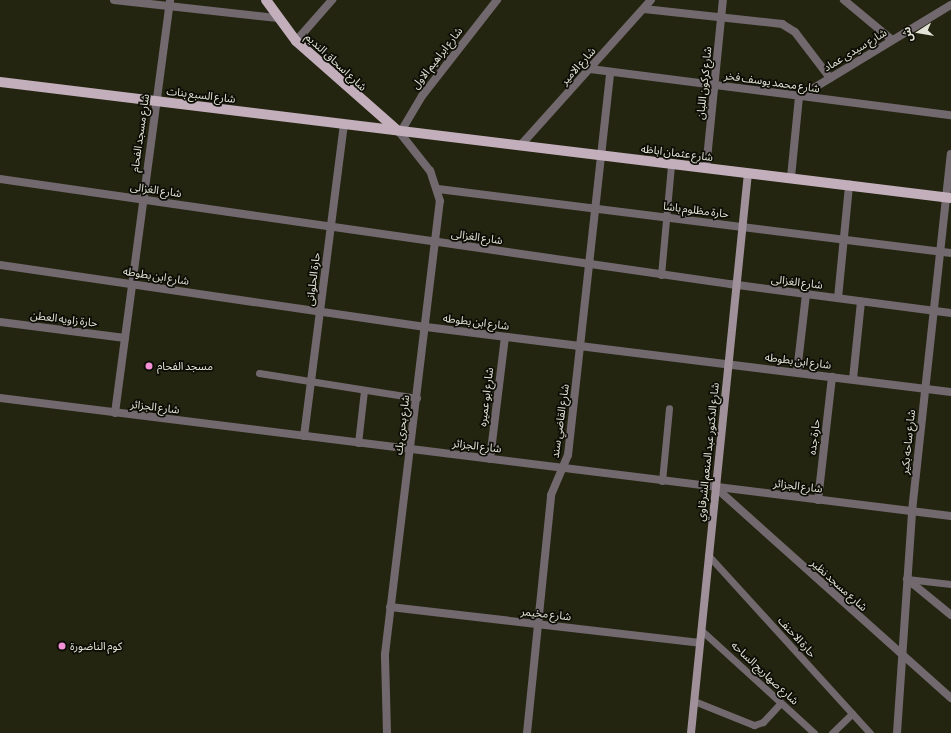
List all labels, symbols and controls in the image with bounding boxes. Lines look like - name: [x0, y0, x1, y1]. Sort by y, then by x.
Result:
- north arrow: [899, 12, 939, 52]
- street label: شارع ابراهيم الاول: [409, 24, 465, 92]
- street label: شارع سيدى عماد: [821, 26, 889, 74]
- text: ش: [900, 26, 915, 43]
- street label: شارع اسحاق النديم: [303, 30, 369, 94]
- street label: شارع الامير: [558, 44, 598, 88]
- street label: شارع كركون اللبان: [694, 46, 714, 120]
- street label: شارع محمد يوسف فخر: [723, 69, 821, 95]
- street label: شارع السبع بنات: [166, 84, 236, 106]
- street label: شارع مسجد الفحام: [128, 93, 152, 173]
- street label: شارع عثمان اباظه: [640, 142, 714, 164]
- street label: شارع الغزالى: [129, 180, 183, 200]
- street label: حارة مظلوم باشا: [662, 199, 730, 221]
- street label: شارع الغزالى: [450, 227, 504, 247]
- street label: حارة الحلوانى: [303, 251, 323, 307]
- street label: شارع ابن بطوطه: [122, 264, 190, 288]
- street label: شارع الغزالى: [770, 272, 824, 292]
- street label: حارة زاويه العطن: [30, 308, 98, 330]
- street label: شارع ابن بطوطه: [442, 311, 510, 333]
- street label: شارع ابن بطوطه: [764, 350, 832, 372]
- place label: مسجد الفحام: [157, 359, 213, 373]
- marker: مسجد الفحام: [144, 361, 154, 371]
- street label: شارع ابو عميره: [476, 367, 496, 427]
- street label: شارع الدكتور عبد المنعم الشرقاوي: [694, 382, 722, 522]
- street label: شارع القاضي سند: [548, 383, 572, 459]
- street label: شارع بحرى بك: [392, 394, 412, 456]
- street label: شارع الجزائر: [130, 397, 180, 417]
- street label: شارع ساحه بكير: [898, 409, 918, 475]
- street label: حارة جده: [805, 418, 823, 456]
- street label: شارع الجزائر: [452, 436, 502, 456]
- street label: شارع الجزائر: [773, 476, 823, 496]
- street label: شارع مسجد نظير: [808, 556, 870, 614]
- street label: شارع مخيمر: [520, 605, 572, 623]
- street label: حارة الاحنف: [775, 614, 819, 660]
- street label: شارع صهاريج الساحه: [729, 638, 801, 708]
- place label: كوم الناضورة: [70, 639, 122, 653]
- marker: كوم الناضورة: [57, 641, 67, 651]

